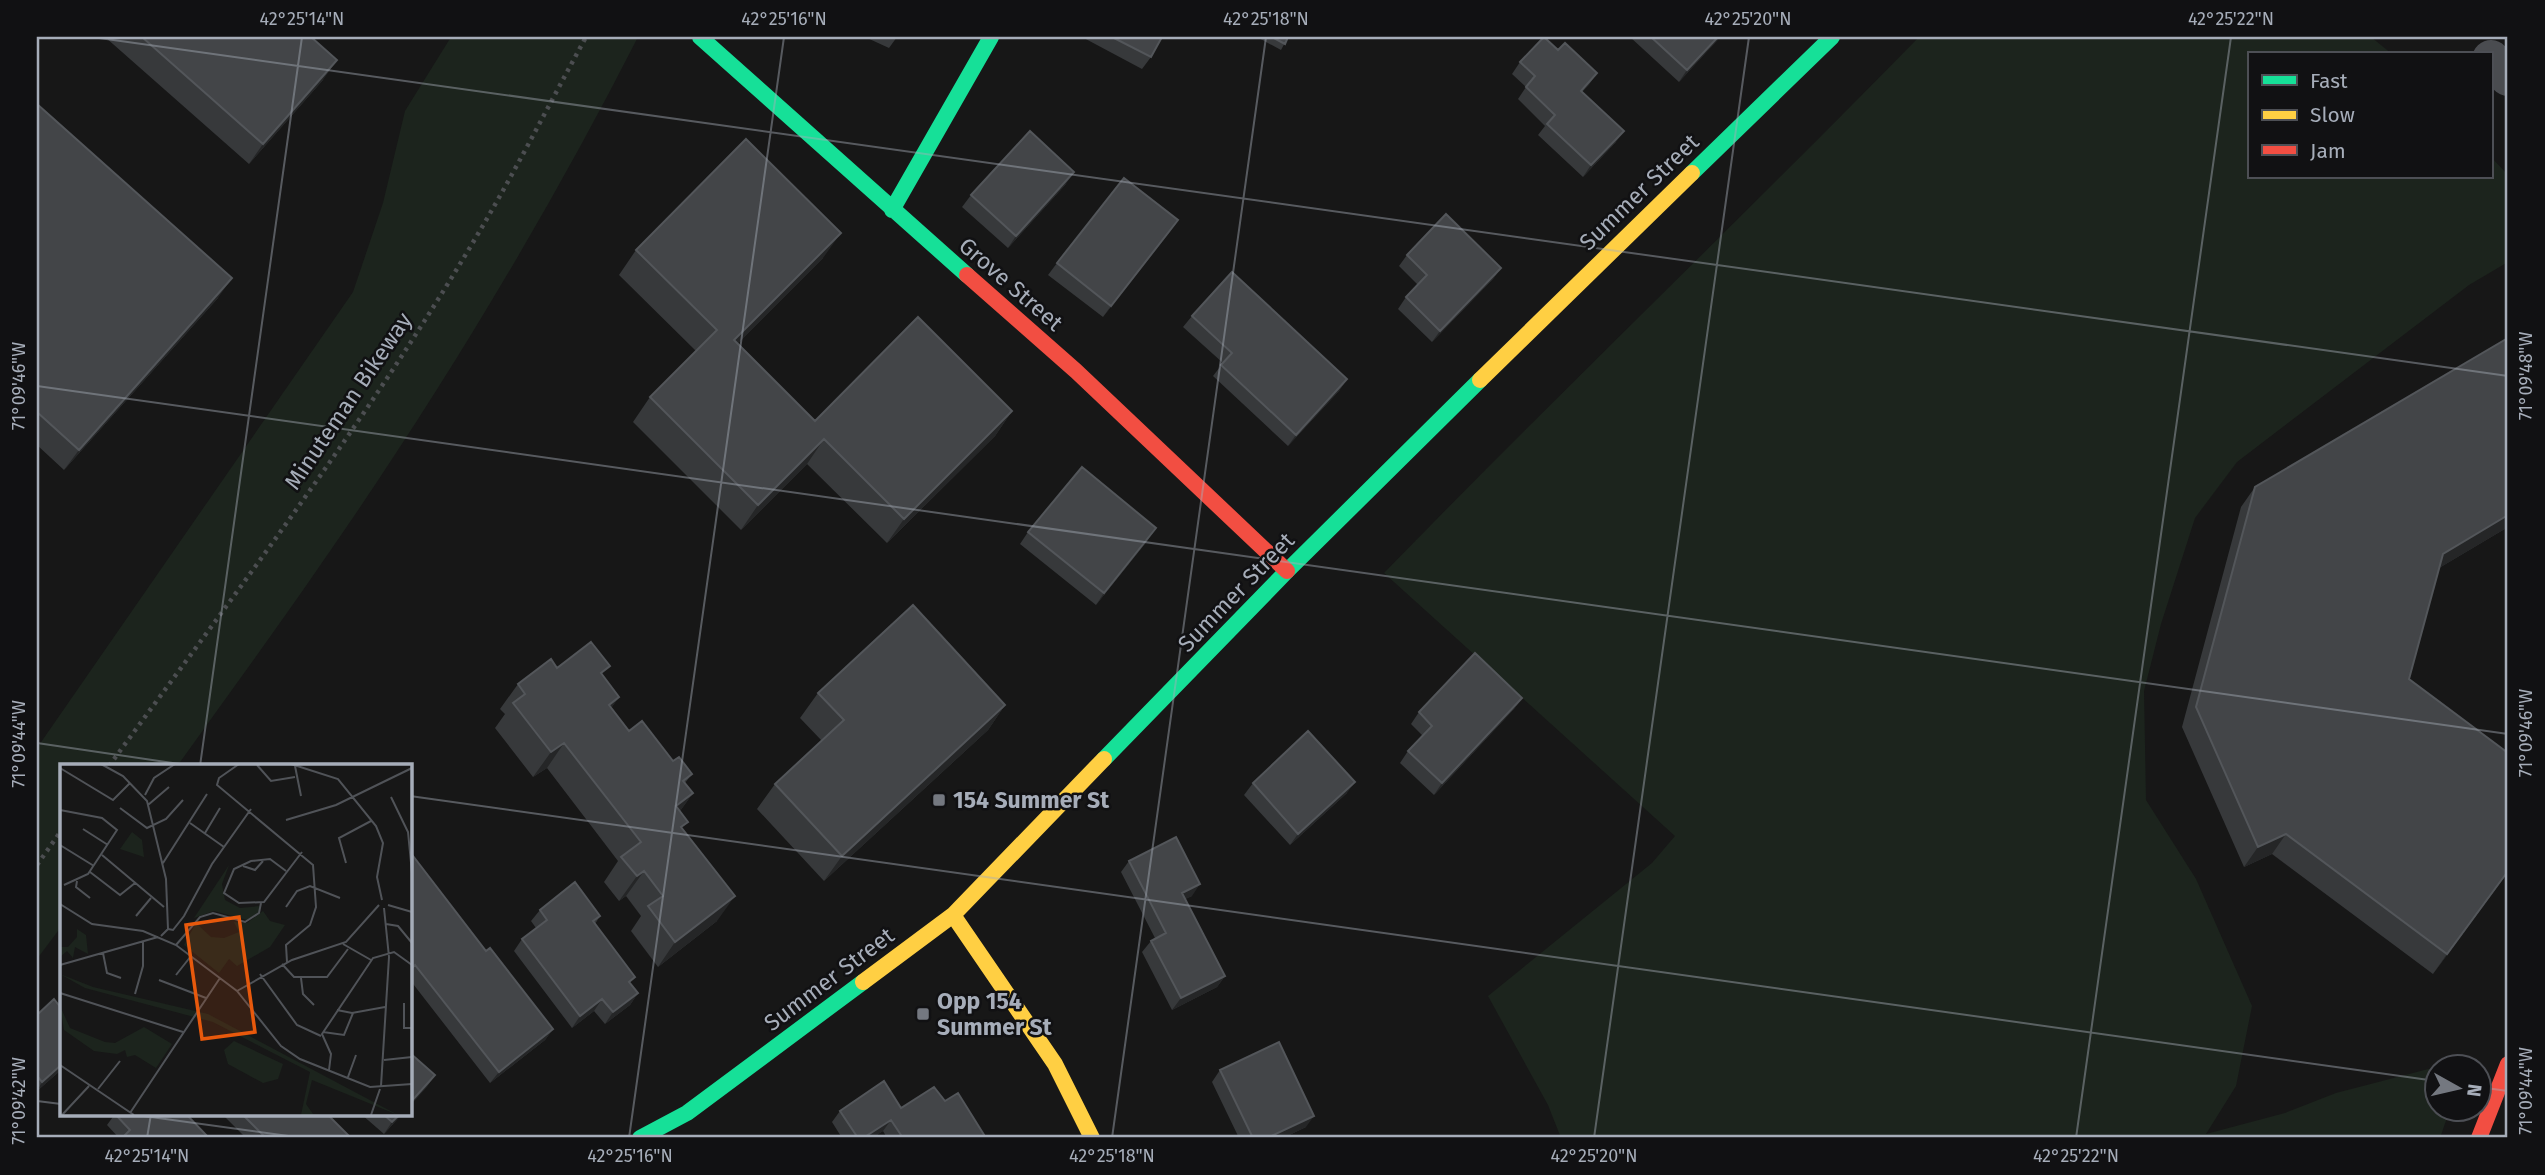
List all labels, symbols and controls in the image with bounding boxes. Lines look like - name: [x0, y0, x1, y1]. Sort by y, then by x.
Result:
- text: 42°25'14"N: [260, 8, 344, 30]
- text: 42°25'16"N: [741, 8, 827, 30]
- text: 42°25'18"N: [1223, 8, 1309, 30]
- text: 42°25'20"N: [1704, 8, 1792, 30]
- text: 42°25'22"N: [2188, 8, 2274, 30]
- legend: [2248, 52, 2492, 178]
- text: Fast: [2310, 68, 2348, 94]
- text: Slow: [2310, 102, 2355, 128]
- street label: Summer Street: [1573, 128, 1705, 256]
- text: Jam: [2310, 138, 2346, 164]
- street label: Grove Street: [953, 231, 1069, 337]
- street label: Minuteman Bikeway: [278, 306, 418, 495]
- text: 71°09'48"W: [2515, 332, 2537, 420]
- text: 71°09'46"W: [8, 342, 30, 430]
- street label: Summer Street: [1172, 526, 1300, 658]
- text: 71°09'46"W: [2515, 689, 2537, 777]
- text: 71°09'44"W: [8, 700, 30, 788]
- inset map: [60, 764, 411, 1116]
- place label: 154 Summer St: [953, 786, 1110, 814]
- marker: 154 Summer St: [931, 792, 947, 808]
- street label: Summer Street: [759, 921, 900, 1037]
- place label: Opp 154 Summer St: [937, 987, 1053, 1041]
- marker: Opp 154 Summer St: [915, 1006, 931, 1022]
- text: 71°09'44"W: [2515, 1047, 2537, 1135]
- north arrow: [2422, 1052, 2492, 1122]
- text: 71°09'42"W: [8, 1057, 30, 1145]
- text: N: [2462, 1082, 2487, 1098]
- text: 42°25'14"N: [105, 1145, 189, 1167]
- text: 42°25'16"N: [587, 1145, 673, 1167]
- text: 42°25'18"N: [1069, 1145, 1155, 1167]
- text: 42°25'20"N: [1550, 1145, 1638, 1167]
- text: 42°25'22"N: [2033, 1145, 2119, 1167]

